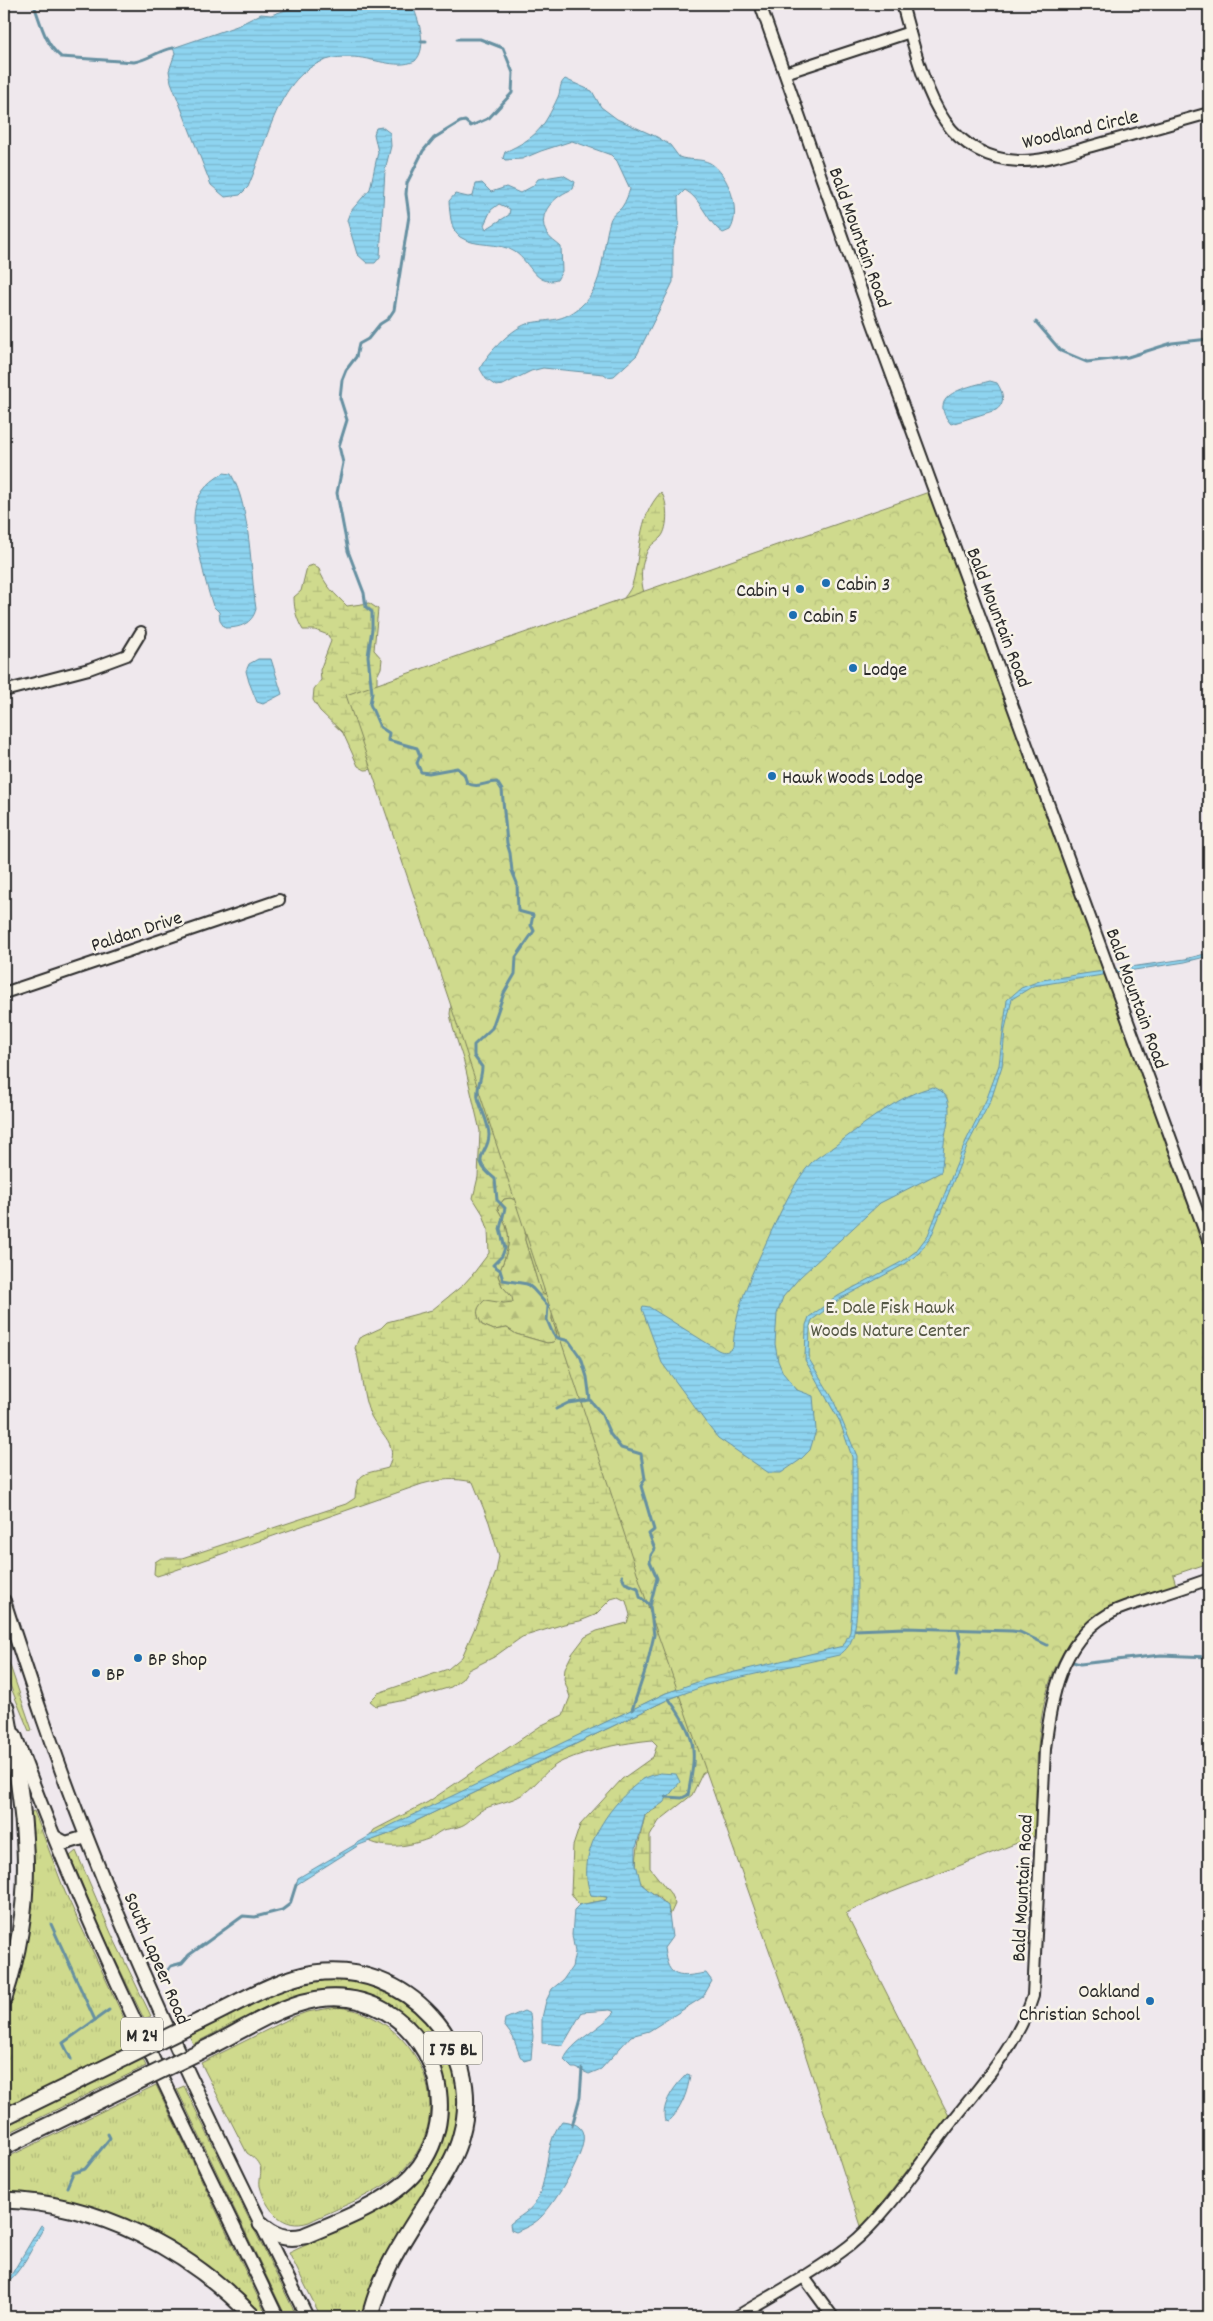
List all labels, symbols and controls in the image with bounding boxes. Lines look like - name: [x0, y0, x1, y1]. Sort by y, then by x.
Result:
- street label: Woodland Circle: [1020, 104, 1142, 158]
- street label: Bald Mountain Road: [820, 164, 897, 312]
- street label: Bald Mountain Road: [958, 544, 1037, 692]
- place label: Cabin 3: [836, 572, 890, 600]
- marker: Cabin 3: [820, 577, 832, 589]
- place label: Cabin 4: [736, 578, 790, 606]
- marker: Cabin 4: [794, 583, 806, 595]
- place label: Cabin 5: [803, 604, 858, 632]
- marker: Cabin 5: [787, 609, 799, 621]
- place label: Lodge: [863, 657, 907, 685]
- marker: Lodge: [847, 662, 859, 674]
- place label: Hawk Woods Lodge: [782, 765, 923, 793]
- marker: Hawk Woods Lodge: [766, 770, 778, 782]
- street label: Paldan Drive: [88, 905, 186, 961]
- street label: Bald Mountain Road: [1097, 925, 1174, 1073]
- park label: E. Dale Fisk Hawk Woods Nature Center: [810, 1295, 970, 1346]
- place label: BP Shop: [148, 1647, 207, 1675]
- marker: BP Shop: [132, 1652, 144, 1664]
- place label: BP: [106, 1662, 125, 1690]
- marker: BP: [90, 1667, 102, 1679]
- street label: Bald Mountain Road: [1006, 1814, 1042, 1963]
- street label: South Lapeer Road: [115, 1889, 196, 2030]
- place label: Oakland Christian School: [1019, 1979, 1140, 2030]
- marker: Oakland Christian School: [1144, 1995, 1156, 2007]
- road number: M 24: [121, 2018, 163, 2050]
- road number: I 75 BL: [424, 2032, 482, 2064]

